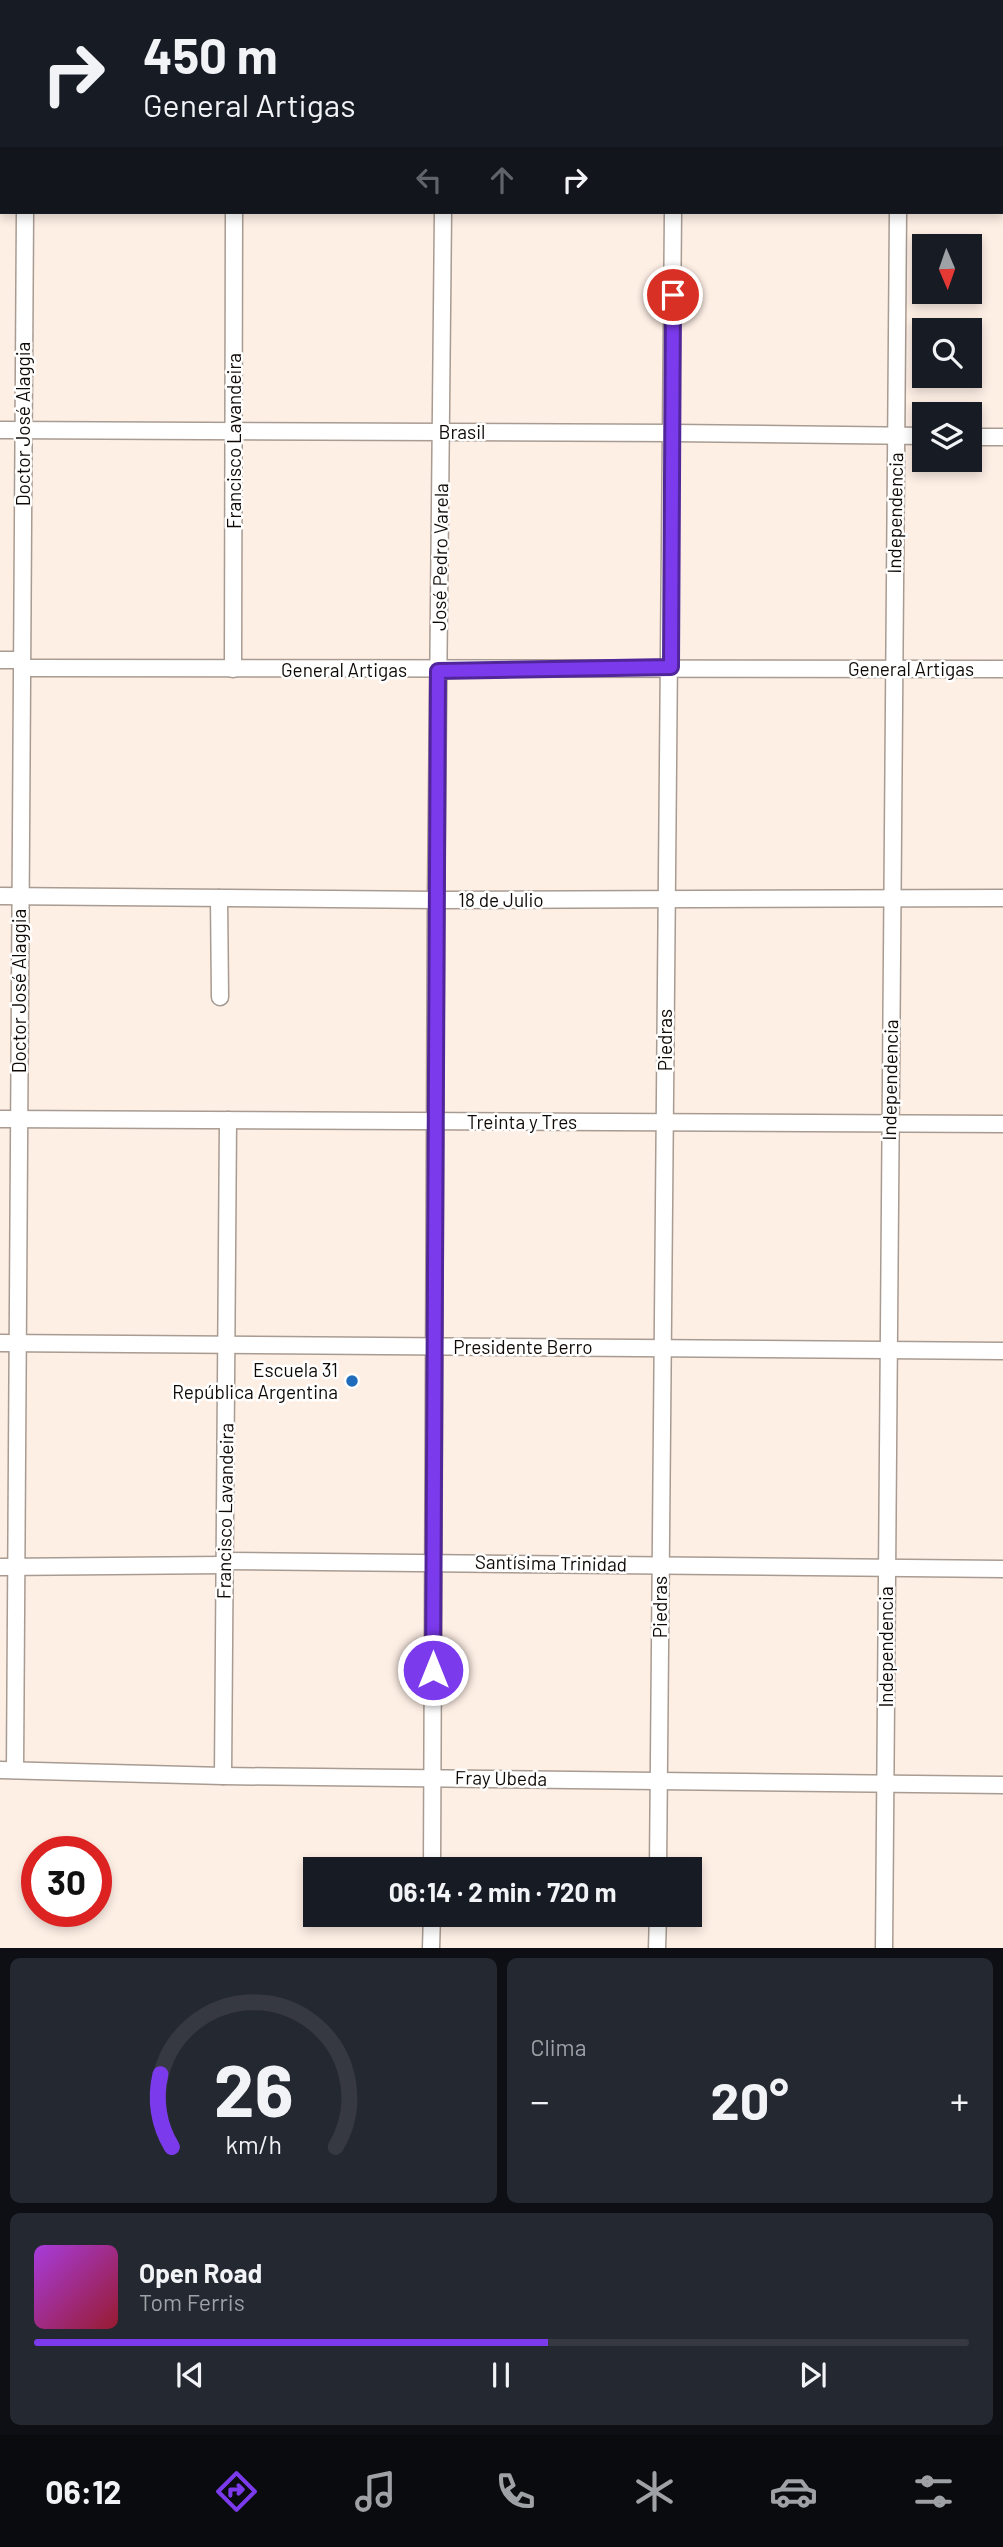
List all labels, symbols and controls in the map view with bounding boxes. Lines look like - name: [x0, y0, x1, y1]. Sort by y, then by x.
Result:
- text: 450 m: [143, 25, 278, 84]
- icon: right: [28, 28, 119, 119]
- text: General Artigas: [143, 85, 356, 123]
- icon: left: [410, 161, 448, 199]
- icon: ahead: [483, 161, 521, 199]
- icon: right: [556, 161, 594, 199]
- north arrow: [912, 234, 982, 304]
- map controls: [912, 234, 982, 472]
- pin: [643, 265, 703, 325]
- icon: arrive: [654, 276, 692, 314]
- button: search: [912, 318, 982, 388]
- street label: Doctor José Alaggia: [11, 342, 34, 506]
- street label: Francisco Lavandeira: [222, 353, 245, 529]
- button: layers: [912, 402, 982, 472]
- street label: Brasil: [439, 420, 485, 443]
- street label: Independencia: [882, 452, 907, 574]
- street label: José Pedro Varela: [427, 483, 452, 631]
- street label: General Artigas: [848, 657, 974, 680]
- street label: General Artigas: [281, 658, 407, 681]
- street label: 18 de Julio: [458, 888, 544, 911]
- street label: Doctor José Alaggia: [7, 909, 30, 1073]
- street label: Piedras: [653, 1009, 676, 1071]
- street label: Independencia: [877, 1019, 902, 1141]
- street label: Treinta y Tres: [467, 1110, 577, 1133]
- street label: Presidente Berro: [453, 1335, 593, 1358]
- place label: Escuela 31 República Argentina: [172, 1358, 338, 1403]
- marker: Escuela 31 República Argentina: [344, 1373, 360, 1389]
- street label: Francisco Lavandeira: [211, 1423, 238, 1599]
- street label: Santísima Trinidad: [475, 1550, 627, 1575]
- street label: Piedras: [648, 1576, 671, 1638]
- street label: Independencia: [874, 1586, 897, 1708]
- position arrow: [396, 1633, 470, 1707]
- street label: Fray Ubeda: [455, 1765, 547, 1790]
- speed limit sign: 30: [21, 1836, 112, 1927]
- text: 06:14 · 2 min · 720 m: [389, 1876, 616, 1907]
- text: Clima: [531, 2033, 586, 2061]
- text: 26: [213, 2044, 293, 2132]
- text: 20°: [711, 2068, 789, 2130]
- text: −: [531, 2077, 550, 2123]
- text: +: [950, 2077, 969, 2123]
- text: km/h: [225, 2128, 282, 2158]
- text: Open Road: [139, 2257, 262, 2288]
- text: Tom Ferris: [139, 2288, 245, 2316]
- icon: previous: [171, 2356, 209, 2394]
- icon: pause: [482, 2356, 520, 2394]
- icon: next: [794, 2356, 832, 2394]
- icon: directions: [212, 2467, 261, 2516]
- icon: music: [351, 2467, 400, 2516]
- icon: phone: [491, 2467, 540, 2516]
- icon: climate: [630, 2467, 679, 2516]
- icon: car: [769, 2467, 818, 2516]
- icon: filters: [909, 2467, 958, 2516]
- text: 06:12: [45, 2472, 122, 2510]

